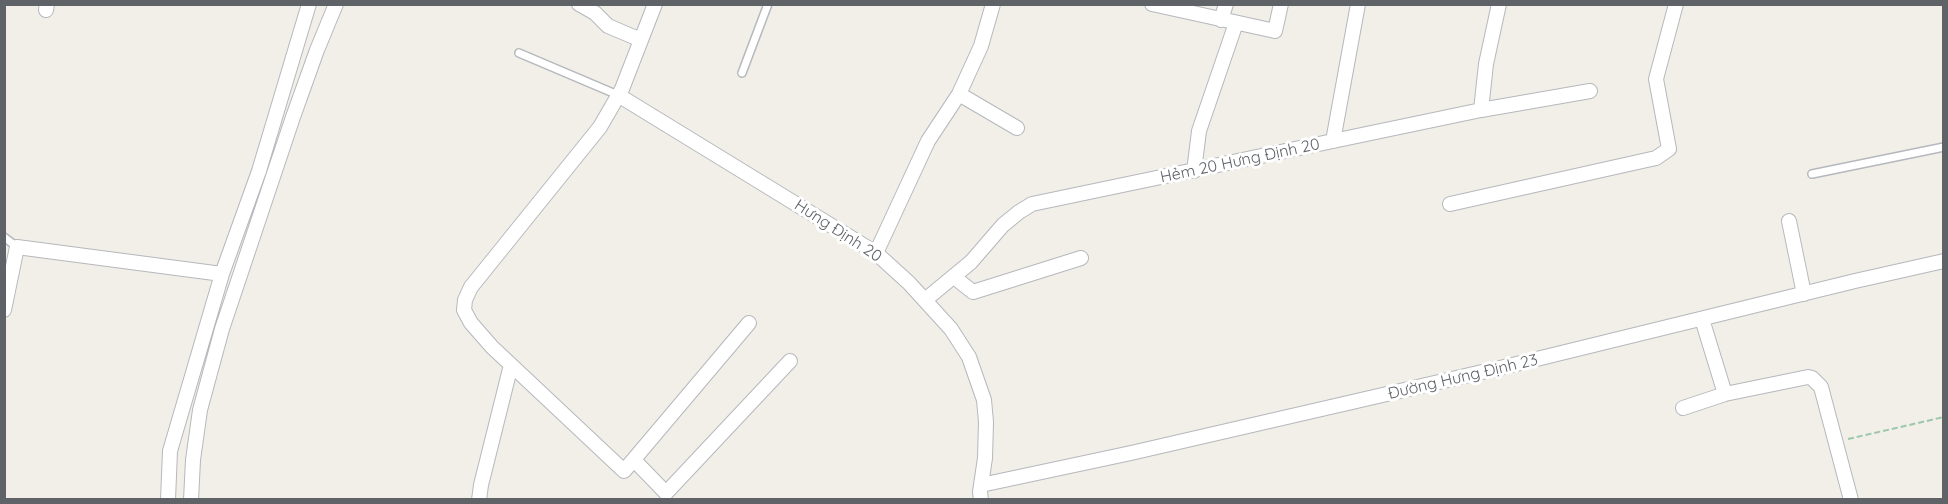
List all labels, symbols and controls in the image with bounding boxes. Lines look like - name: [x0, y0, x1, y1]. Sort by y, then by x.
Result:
- street label: Hẻm 20 Hưng Định 20: [1159, 135, 1321, 187]
- street label: Hưng Định 20: [791, 196, 885, 266]
- street label: Đường Hưng Định 23: [1386, 350, 1540, 404]

